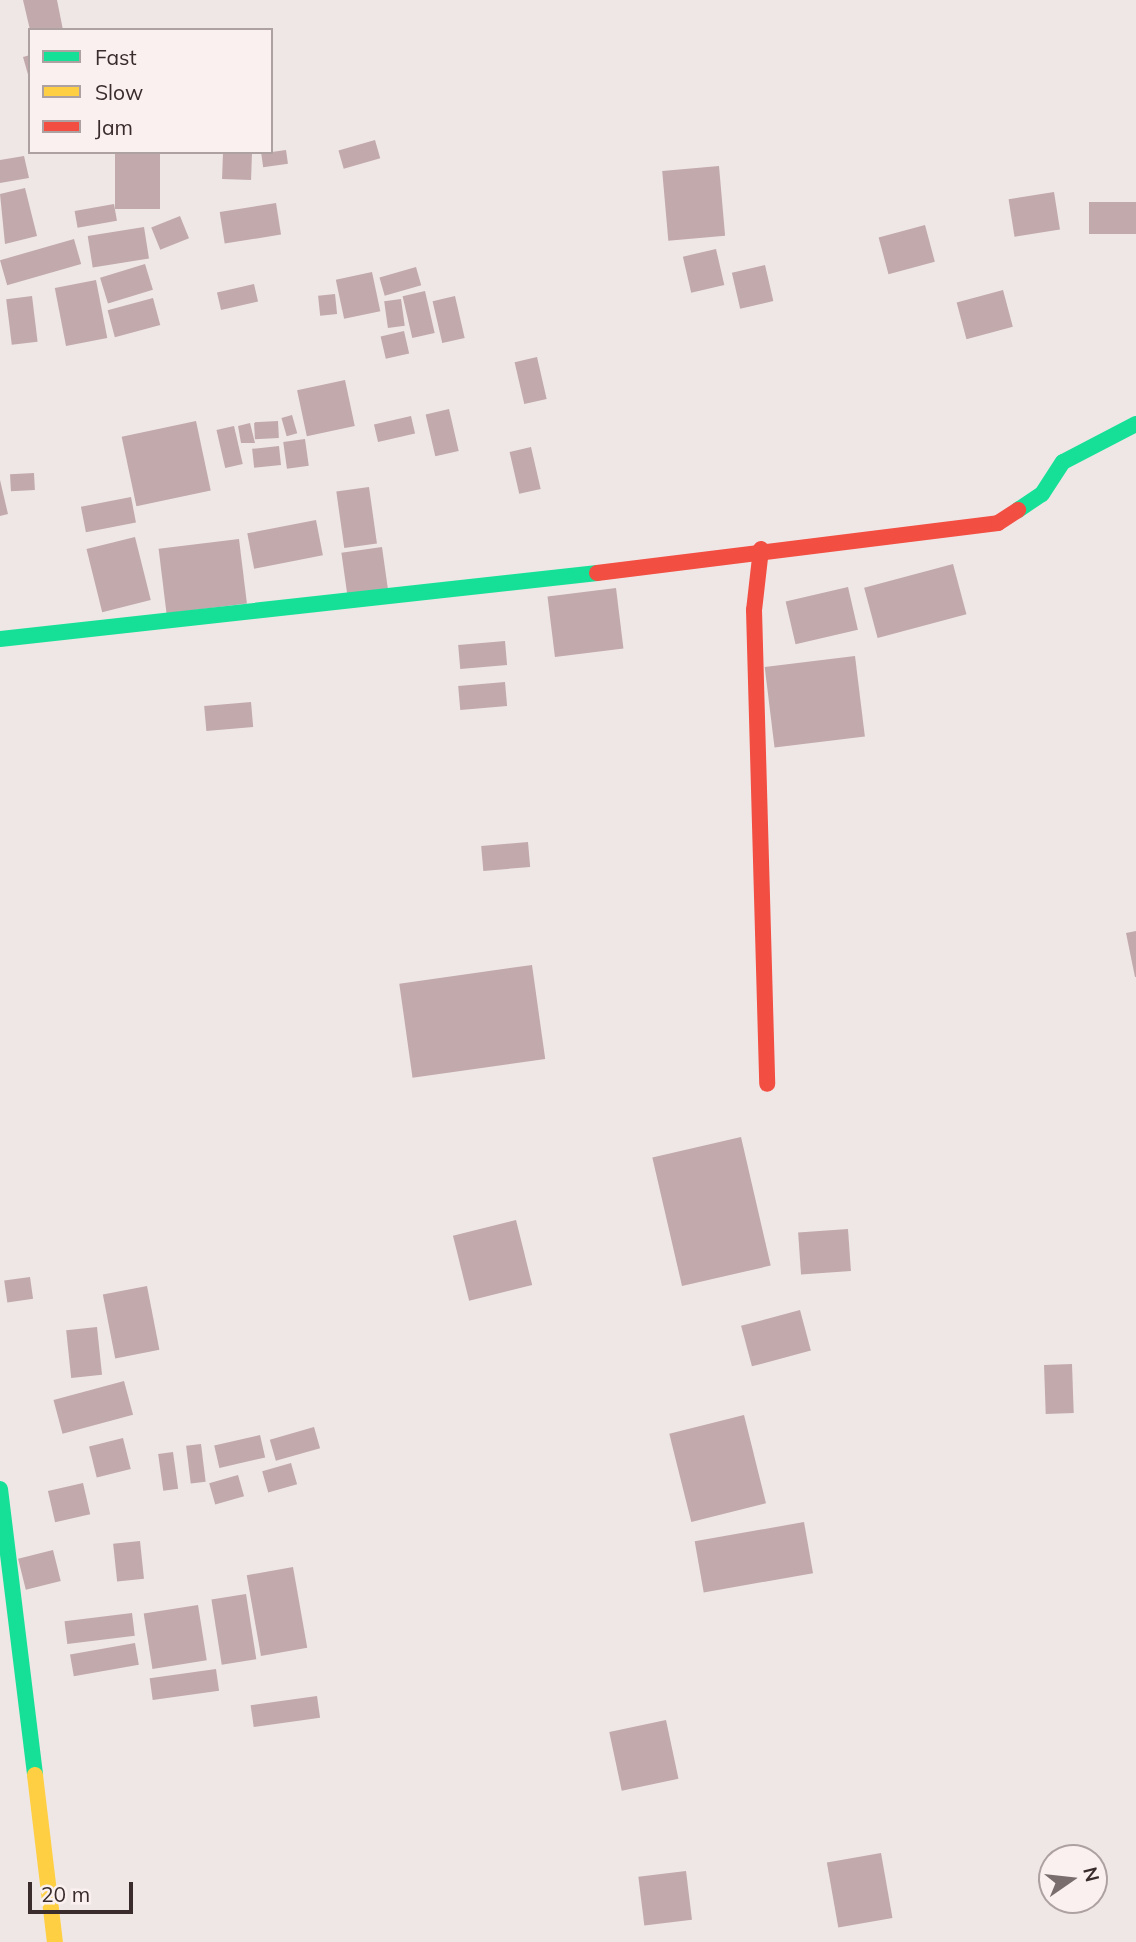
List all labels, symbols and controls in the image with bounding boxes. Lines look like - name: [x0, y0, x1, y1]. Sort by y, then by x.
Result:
- legend: [28, 28, 273, 154]
- text: Fast: [95, 44, 137, 70]
- text: Slow: [95, 79, 143, 105]
- text: Jam: [95, 114, 133, 140]
- north arrow: [1038, 1844, 1108, 1914]
- text: N: [1078, 1865, 1105, 1884]
- scale bar: [32, 1868, 136, 1912]
- text: 20 m: [41, 1881, 90, 1907]

